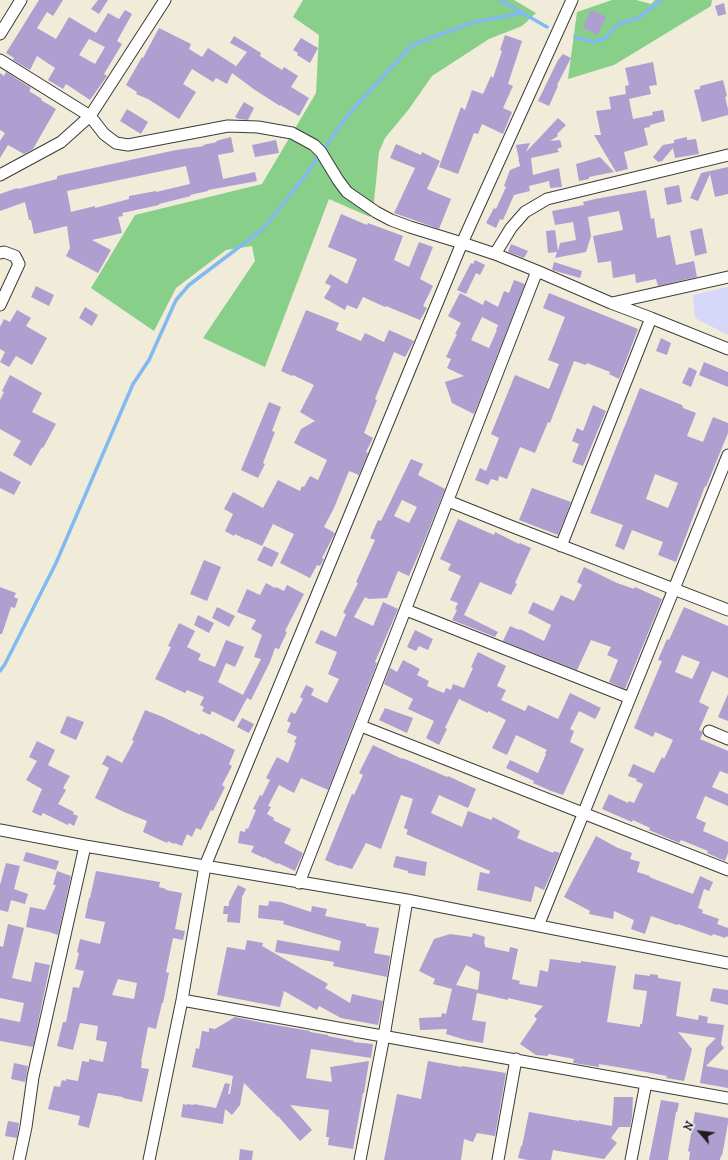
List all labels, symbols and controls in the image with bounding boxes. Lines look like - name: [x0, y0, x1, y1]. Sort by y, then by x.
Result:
- north arrow: [680, 1112, 720, 1152]
- text: N: [681, 1119, 698, 1134]

